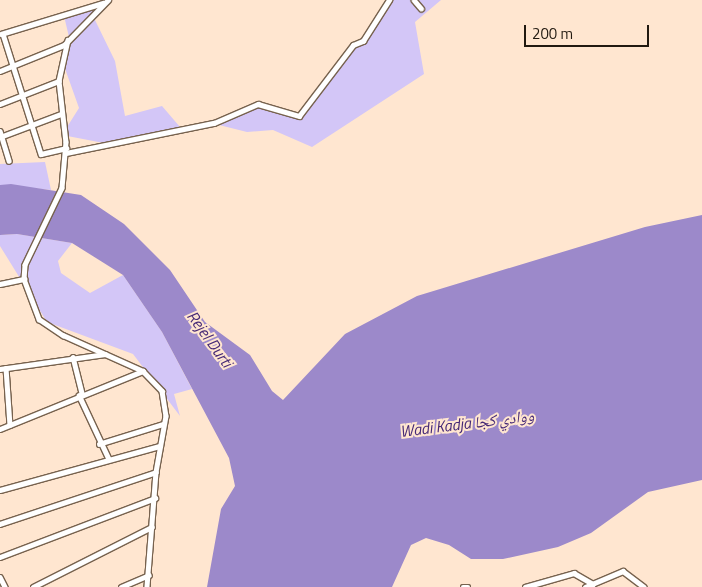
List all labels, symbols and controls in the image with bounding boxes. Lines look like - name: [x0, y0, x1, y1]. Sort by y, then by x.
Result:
- scale bar: [527, 15, 652, 47]
- text: 200 m: [532, 22, 573, 45]
- water label: Rejel Durti: [183, 307, 237, 371]
- water label: Wadi Kadja ووادي كجا: [399, 405, 535, 441]

